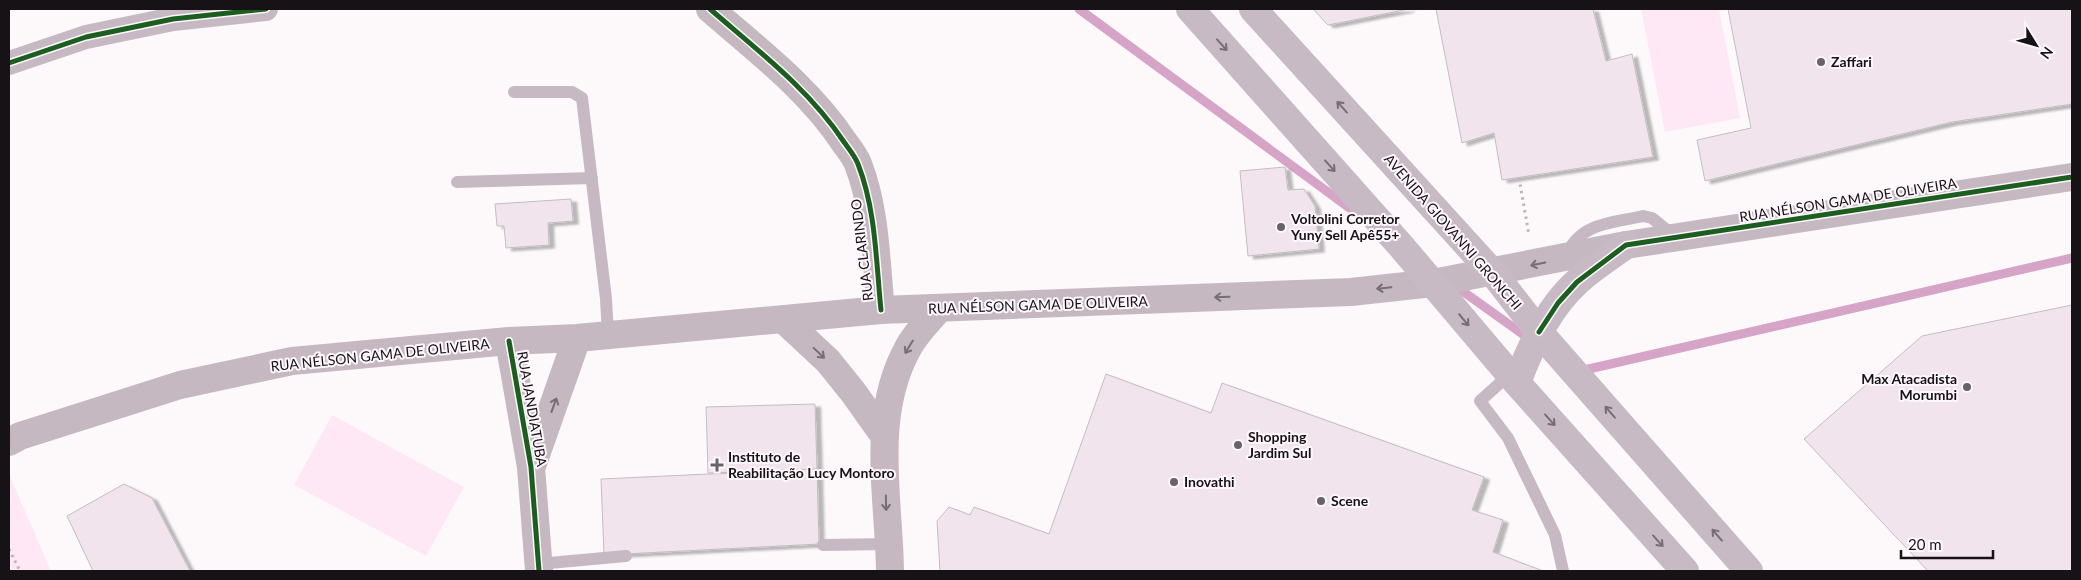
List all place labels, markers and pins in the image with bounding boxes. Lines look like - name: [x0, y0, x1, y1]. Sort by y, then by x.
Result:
- place label: Zaffari: [1831, 53, 1872, 70]
- marker: Zaffari: [1815, 56, 1827, 68]
- place label: Voltolini Corretor Yuny Sell Apê55+: [1290, 210, 1400, 243]
- marker: Voltolini Corretor Yuny Sell Apê55+: [1275, 221, 1287, 233]
- place label: Max Atacadista Morumbi: [1861, 370, 1957, 403]
- marker: Max Atacadista Morumbi: [1961, 381, 1973, 393]
- place label: Shopping Jardim Sul: [1248, 428, 1311, 461]
- marker: Shopping Jardim Sul: [1232, 439, 1244, 451]
- place label: Instituto de Reabilitação Lucy Montoro: [728, 448, 894, 481]
- marker: Instituto de Reabilitação Lucy Montoro: [710, 458, 724, 472]
- place label: Inovathi: [1184, 473, 1235, 490]
- marker: Inovathi: [1168, 476, 1180, 488]
- place label: Scene: [1331, 492, 1369, 509]
- marker: Scene: [1315, 495, 1327, 507]

